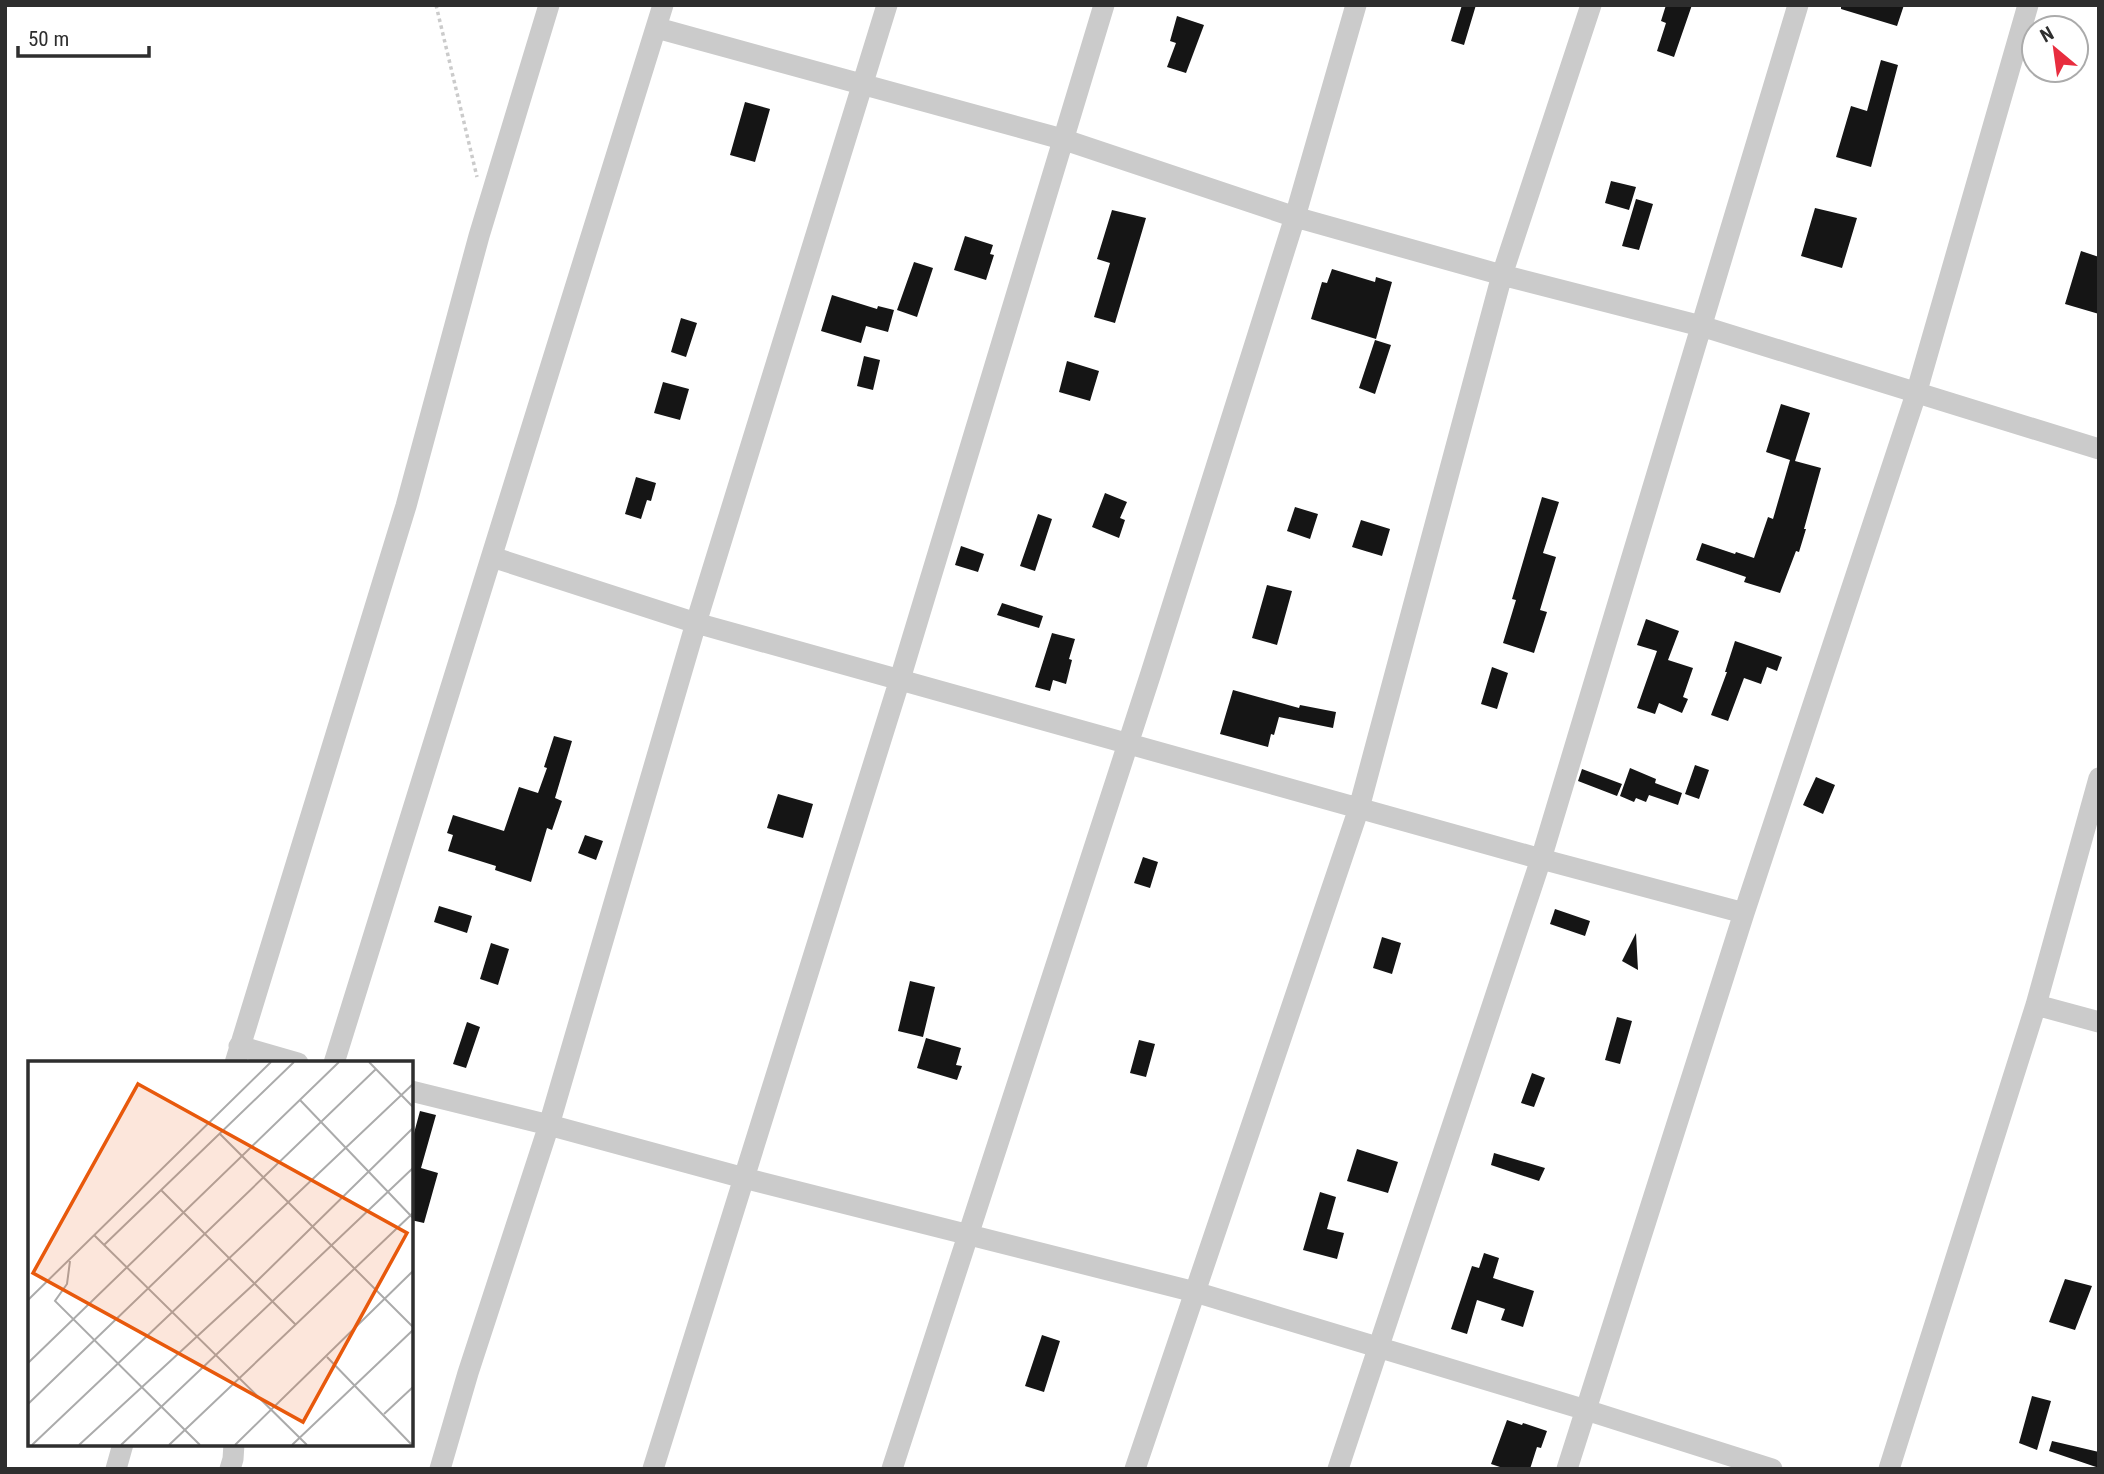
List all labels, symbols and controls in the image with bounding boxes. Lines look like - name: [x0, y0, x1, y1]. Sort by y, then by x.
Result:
- scale bar: [18, 14, 149, 58]
- north arrow: [2020, 14, 2090, 84]
- text: N: [2036, 22, 2058, 47]
- text: 50 m: [28, 27, 69, 51]
- inset map: [28, 1061, 413, 1446]

